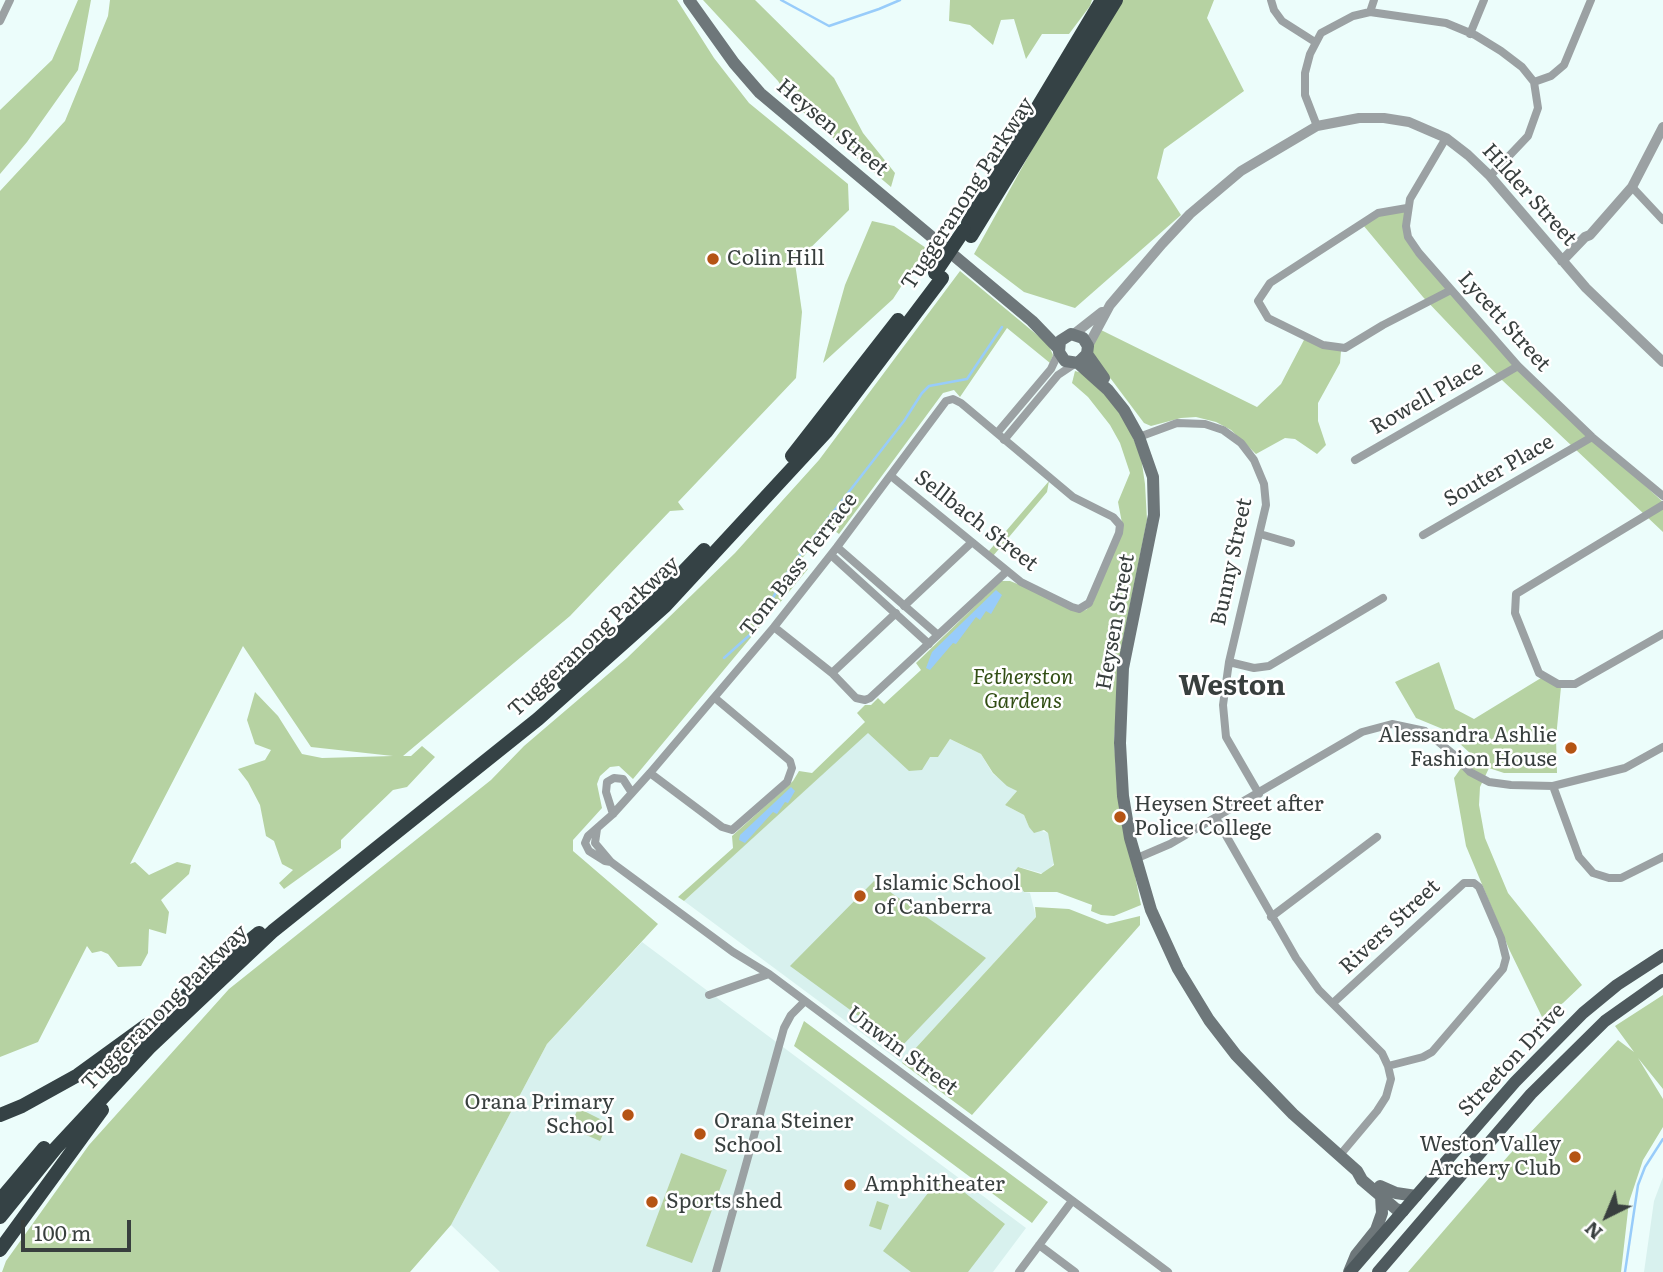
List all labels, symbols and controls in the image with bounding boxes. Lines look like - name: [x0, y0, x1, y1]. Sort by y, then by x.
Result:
- street label: Heysen Street: [771, 74, 893, 182]
- street label: Tuggeranong Parkway: [896, 93, 1040, 295]
- street label: Hilder Street: [1476, 139, 1582, 251]
- place label: Colin Hill: [727, 246, 824, 272]
- marker: Colin Hill: [705, 251, 721, 267]
- street label: Lycett Street: [1453, 267, 1555, 377]
- street label: Rowell Place: [1366, 356, 1488, 440]
- street label: Souter Place: [1440, 429, 1558, 513]
- street label: Sellbach Street: [909, 465, 1043, 577]
- street label: Tom Bass Terrace: [735, 488, 863, 642]
- street label: Bunny Street: [1206, 496, 1258, 628]
- street label: Tuggeranong Parkway: [503, 551, 685, 723]
- street label: Heysen Street: [1092, 552, 1140, 692]
- park label: Fetherston Gardens: [972, 665, 1074, 715]
- district label: Weston: [1179, 670, 1285, 704]
- place label: Alessandra Ashlie Fashion House: [1378, 723, 1557, 773]
- marker: Alessandra Ashlie Fashion House: [1563, 740, 1579, 756]
- place label: Heysen Street after Police College: [1134, 792, 1324, 842]
- marker: Heysen Street after Police College: [1112, 809, 1128, 825]
- place label: Islamic School of Canberra: [874, 871, 1020, 921]
- street label: Rivers Street: [1335, 874, 1445, 980]
- marker: Islamic School of Canberra: [852, 888, 868, 904]
- street label: Tuggeranong Parkway: [77, 920, 253, 1096]
- street label: Streeton Drive: [1453, 998, 1571, 1122]
- street label: Unwin Street: [841, 1001, 963, 1101]
- place label: Orana Primary School: [465, 1090, 614, 1140]
- marker: Orana Primary School: [620, 1107, 636, 1123]
- place label: Orana Steiner School: [714, 1109, 853, 1159]
- marker: Orana Steiner School: [692, 1126, 708, 1142]
- place label: Weston Valley Archery Club: [1420, 1132, 1561, 1182]
- marker: Weston Valley Archery Club: [1567, 1149, 1583, 1165]
- place label: Amphitheater: [864, 1172, 1005, 1198]
- marker: Amphitheater: [842, 1177, 858, 1193]
- north arrow: [1572, 1181, 1642, 1251]
- place label: Sports shed: [666, 1189, 782, 1215]
- marker: Sports shed: [644, 1194, 660, 1210]
- scale bar: [24, 1206, 135, 1250]
- text: 100 m: [34, 1216, 91, 1247]
- text: N: [1577, 1216, 1608, 1247]

